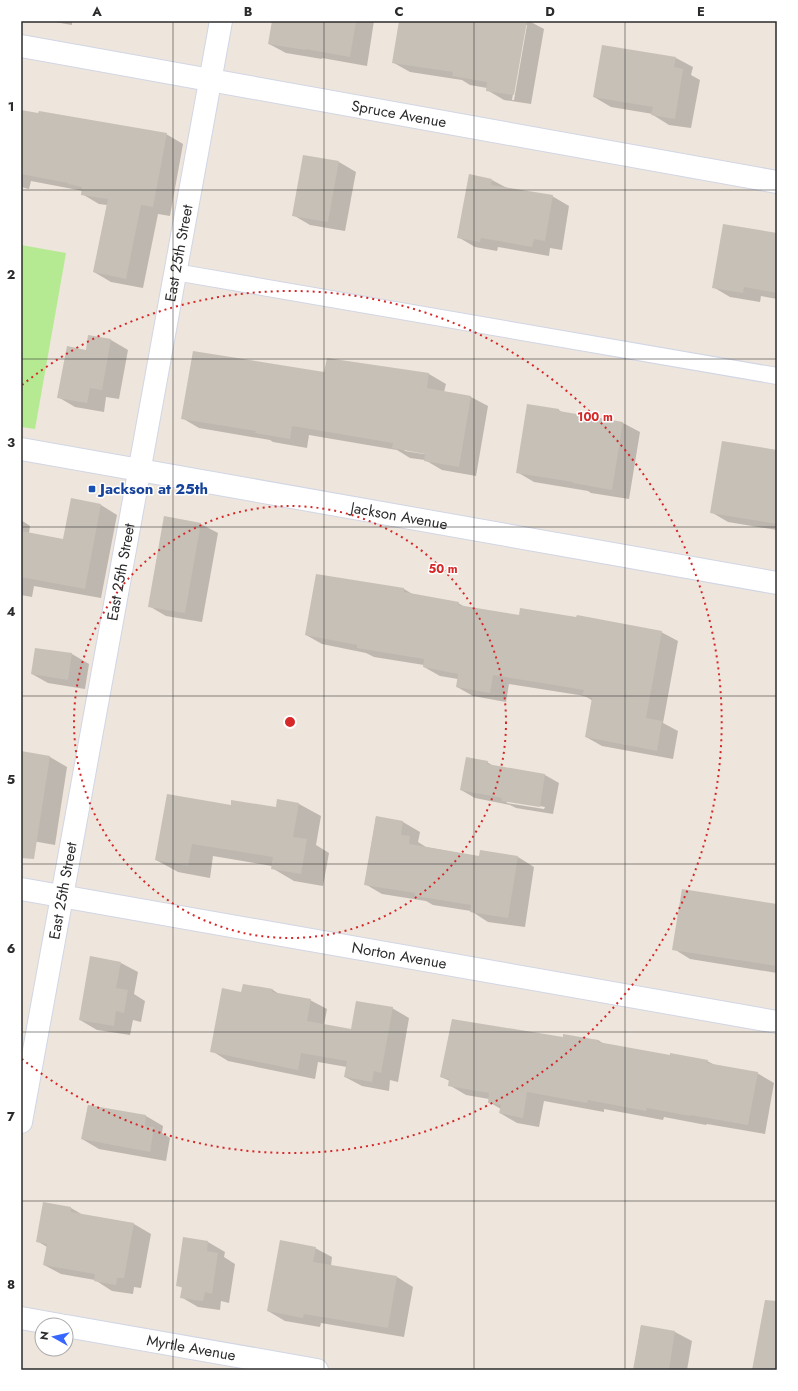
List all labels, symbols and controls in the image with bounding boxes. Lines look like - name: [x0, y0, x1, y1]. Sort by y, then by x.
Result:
- text: A: [91, 2, 102, 21]
- text: B: [244, 2, 253, 21]
- text: C: [394, 2, 404, 21]
- text: D: [545, 2, 555, 21]
- text: E: [697, 2, 705, 21]
- street label: Spruce Avenue: [350, 95, 448, 133]
- text: 1: [8, 97, 14, 116]
- street label: East 25th Street: [159, 202, 199, 304]
- text: 2: [7, 265, 15, 284]
- text: 100 m: [577, 408, 613, 426]
- text: 3: [7, 433, 15, 452]
- place label: Jackson at 25th: [97, 478, 208, 500]
- marker: Jackson at 25th: [87, 484, 97, 494]
- street label: Jackson Avenue: [347, 496, 450, 535]
- street label: East 25th Street: [101, 521, 141, 622]
- text: 50 m: [428, 560, 458, 578]
- text: 4: [6, 602, 16, 621]
- centre of rings: [283, 715, 297, 729]
- text: 5: [7, 770, 15, 789]
- street label: East 25th Street: [43, 840, 83, 941]
- street label: Norton Avenue: [350, 936, 449, 975]
- text: 6: [7, 939, 16, 958]
- text: 7: [7, 1107, 15, 1126]
- text: 8: [7, 1275, 15, 1294]
- north arrow: [34, 1317, 74, 1357]
- street label: Myrtle Avenue: [145, 1329, 238, 1367]
- text: N: [36, 1330, 53, 1341]

